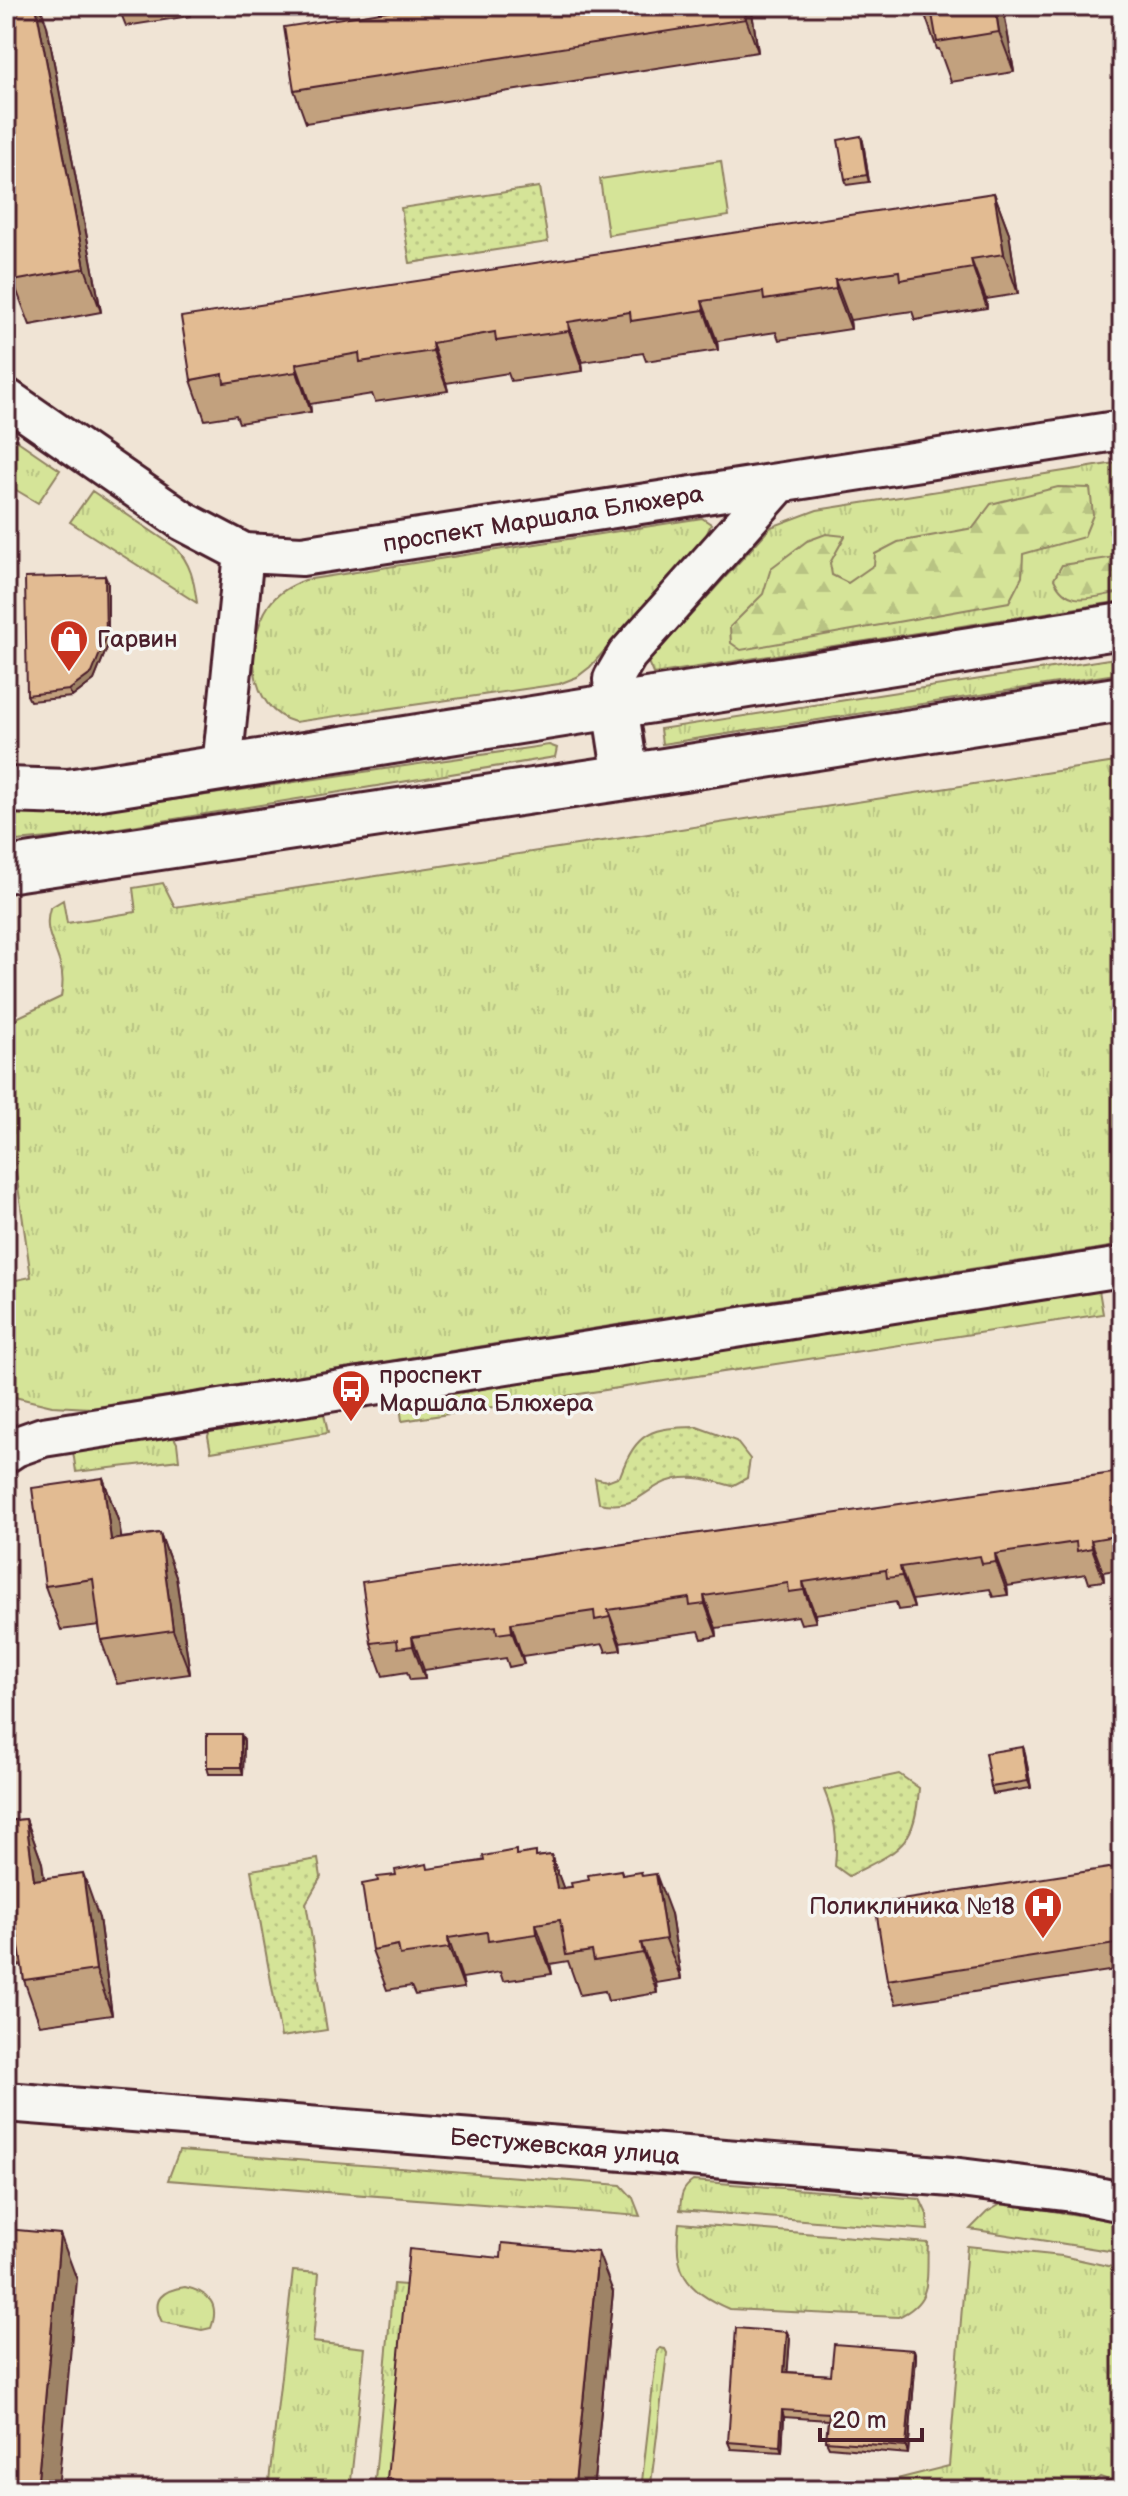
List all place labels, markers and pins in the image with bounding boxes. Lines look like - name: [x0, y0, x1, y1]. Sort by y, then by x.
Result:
- shop icon: Гарвин: [48, 618, 90, 673]
- place label: Гарвин: [97, 625, 178, 654]
- place label: проспект Маршала Блюхера: [379, 1361, 594, 1418]
- bus stop icon: проспект Маршала Блюхера: [330, 1368, 372, 1423]
- hospital icon: Поликлиника №18: [1022, 1885, 1064, 1940]
- place label: Поликлиника №18: [809, 1892, 1015, 1921]

